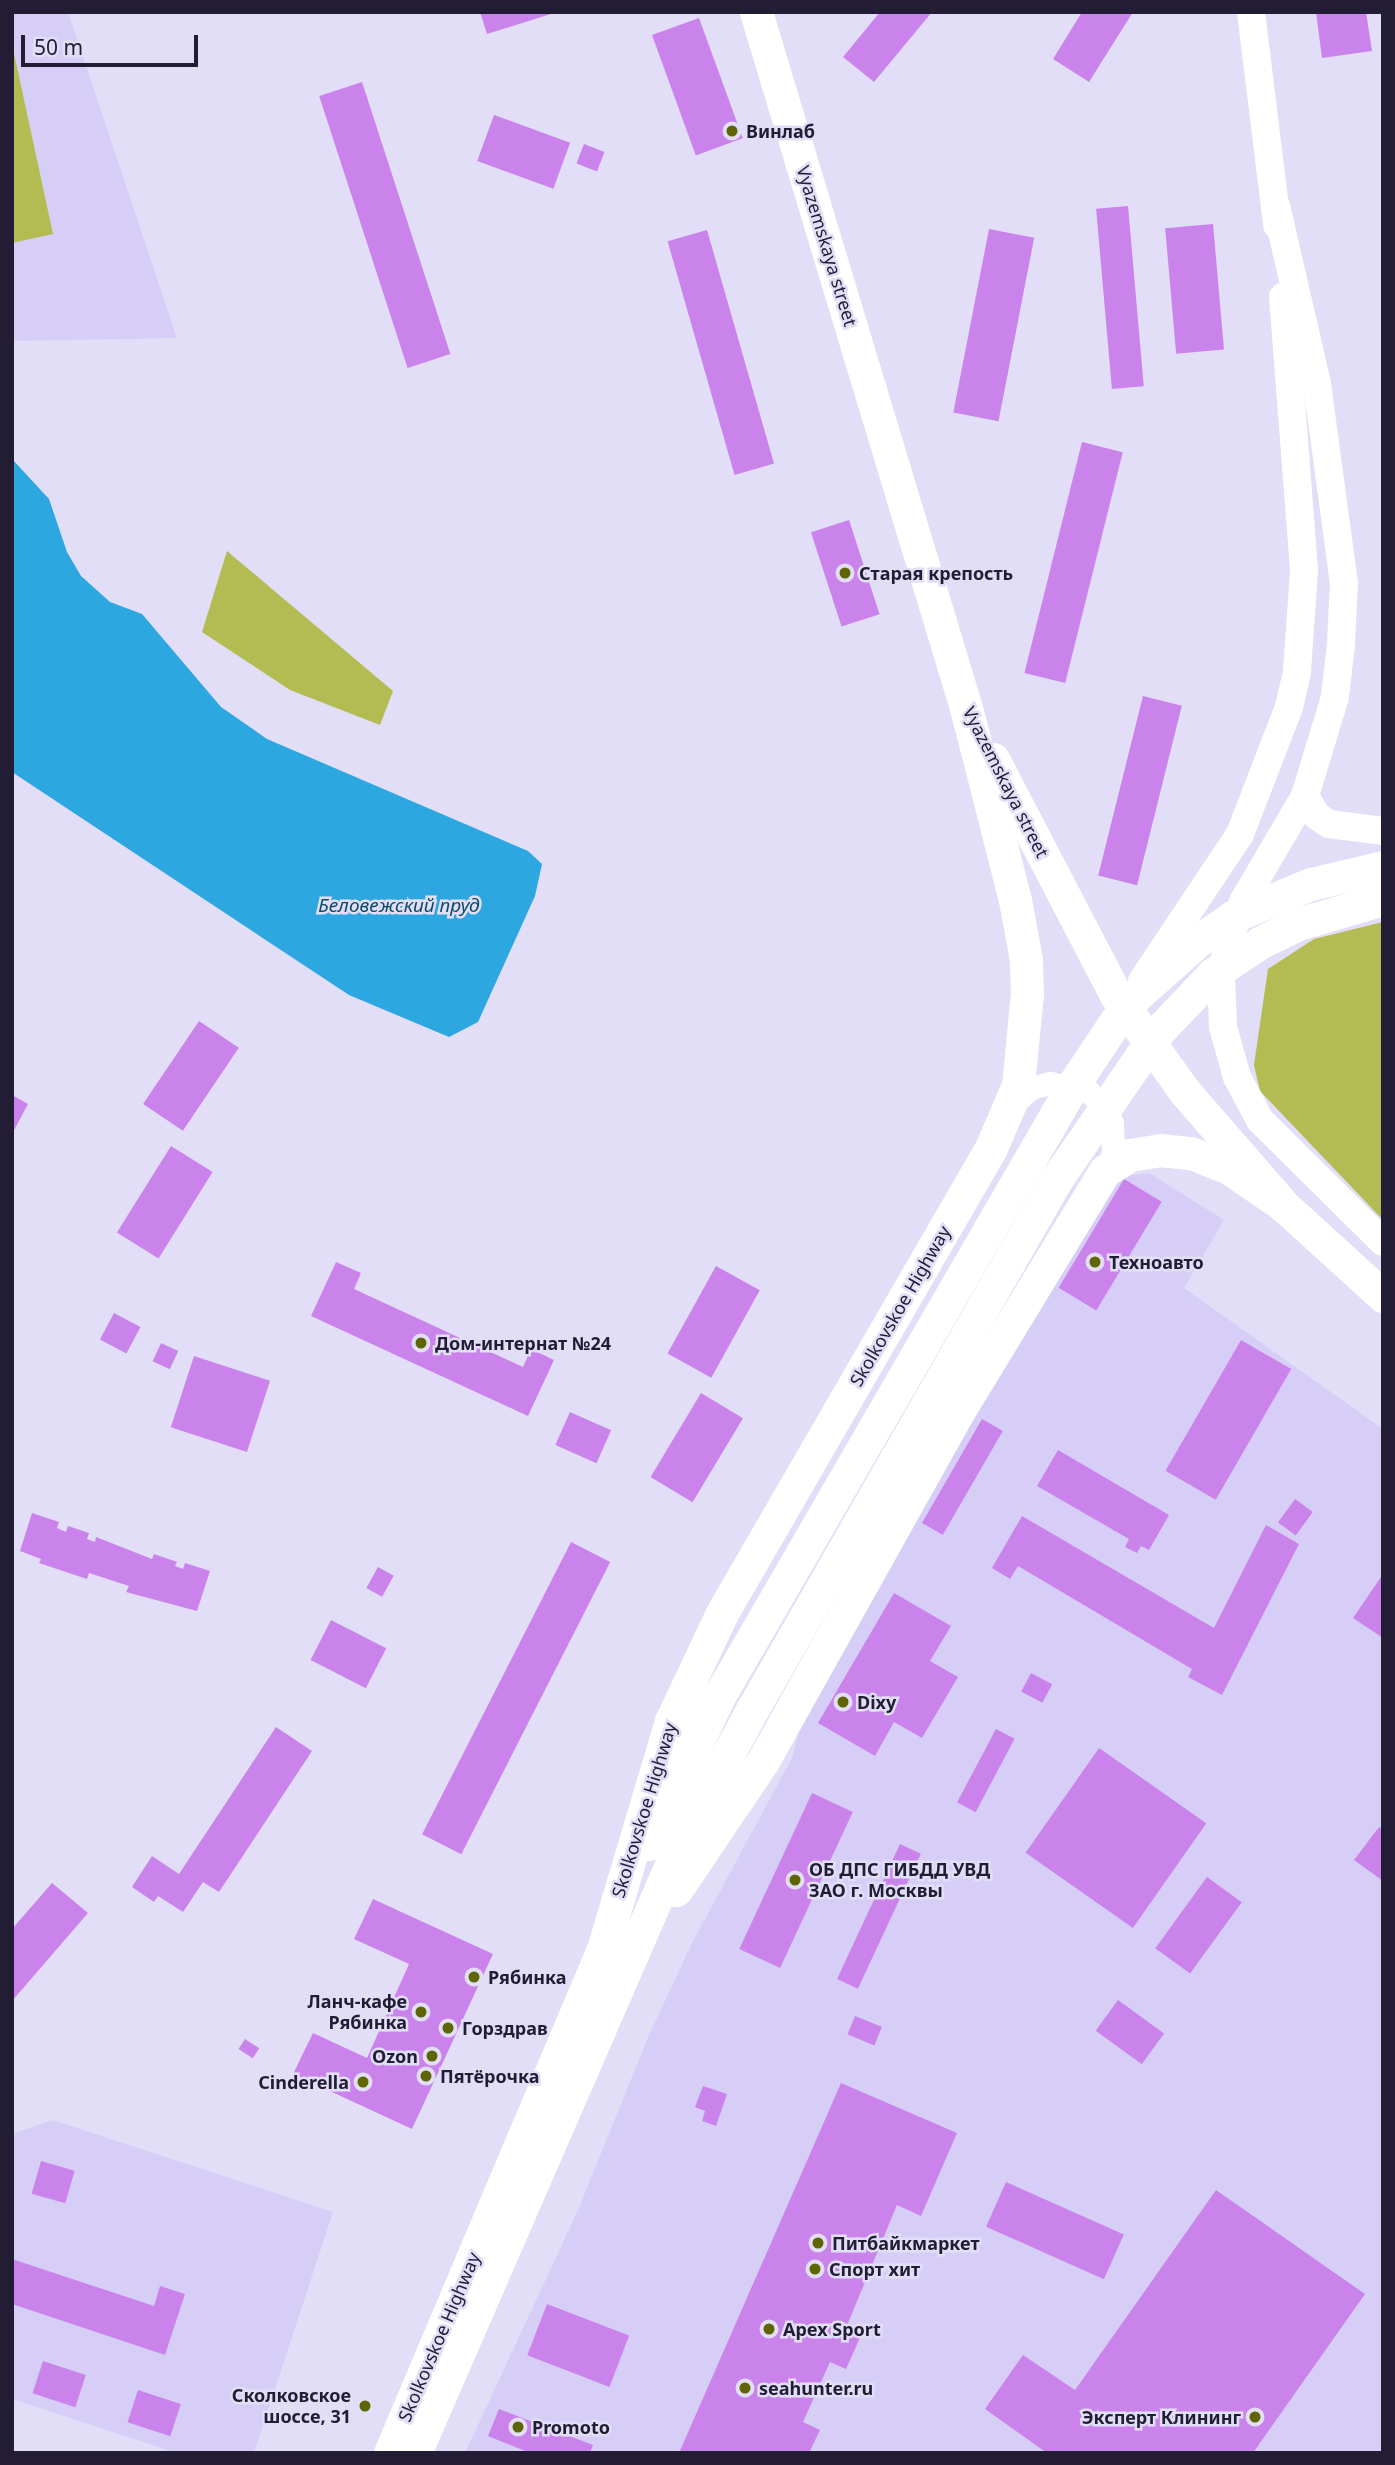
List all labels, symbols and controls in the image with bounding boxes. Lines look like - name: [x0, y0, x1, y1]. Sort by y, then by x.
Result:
- scale bar: [24, 21, 201, 65]
- text: 50 m: [34, 33, 83, 61]
- place label: Винлаб: [746, 120, 815, 142]
- marker: Винлаб: [724, 123, 740, 139]
- street label: Vyazemskaya street: [792, 163, 862, 329]
- place label: Старая крепость: [859, 562, 1013, 584]
- marker: Старая крепость: [837, 565, 853, 581]
- street label: Vyazemskaya street: [959, 703, 1053, 861]
- water label: Беловежский пруд: [318, 895, 480, 917]
- street label: Skolkovskoe Highway: [845, 1222, 955, 1390]
- place label: Техноавто: [1109, 1251, 1204, 1273]
- marker: Техноавто: [1087, 1254, 1103, 1270]
- place label: Дом-интернат №24: [435, 1332, 611, 1354]
- marker: Дом-интернат №24: [413, 1335, 429, 1351]
- place label: Dixy: [857, 1691, 896, 1713]
- marker: Dixy: [835, 1694, 851, 1710]
- street label: Skolkovskoe Highway: [607, 1720, 681, 1900]
- place label: ОБ ДПС ГИБДД УВД ЗАО г. Москвы: [809, 1859, 990, 1902]
- marker: ОБ ДПС ГИБДД УВД ЗАО г. Москвы: [787, 1872, 803, 1888]
- place label: Рябинка: [488, 1966, 567, 1988]
- marker: Рябинка: [466, 1969, 482, 1985]
- place label: Ланч-кафе Рябинка: [307, 1991, 407, 2034]
- marker: Ланч-кафе Рябинка: [413, 2004, 429, 2020]
- place label: Горздрав: [462, 2017, 548, 2039]
- marker: Горздрав: [440, 2020, 456, 2036]
- place label: Ozon: [372, 2045, 418, 2067]
- marker: Ozon: [424, 2048, 440, 2064]
- place label: Пятёрочка: [440, 2065, 539, 2087]
- marker: Пятёрочка: [418, 2068, 434, 2084]
- place label: Cinderella: [258, 2071, 349, 2093]
- marker: Cinderella: [355, 2074, 371, 2090]
- place label: Питбайкмаркет: [832, 2232, 979, 2254]
- marker: Питбайкмаркет: [810, 2235, 826, 2251]
- street label: Skolkovskoe Highway: [394, 2249, 484, 2425]
- place label: Спорт хит: [829, 2258, 920, 2280]
- marker: Спорт хит: [807, 2261, 823, 2277]
- place label: Apex Sport: [783, 2318, 881, 2340]
- marker: Apex Sport: [761, 2321, 777, 2337]
- place label: seahunter.ru: [759, 2377, 873, 2399]
- marker: seahunter.ru: [737, 2380, 753, 2396]
- place label: Сколковское шоссе, 31: [232, 2385, 351, 2428]
- marker: Сколковское шоссе, 31: [357, 2398, 373, 2414]
- place label: Эксперт Клининг: [1082, 2406, 1241, 2428]
- marker: Эксперт Клининг: [1247, 2409, 1263, 2425]
- place label: Promoto: [532, 2416, 610, 2438]
- marker: Promoto: [510, 2419, 526, 2435]

